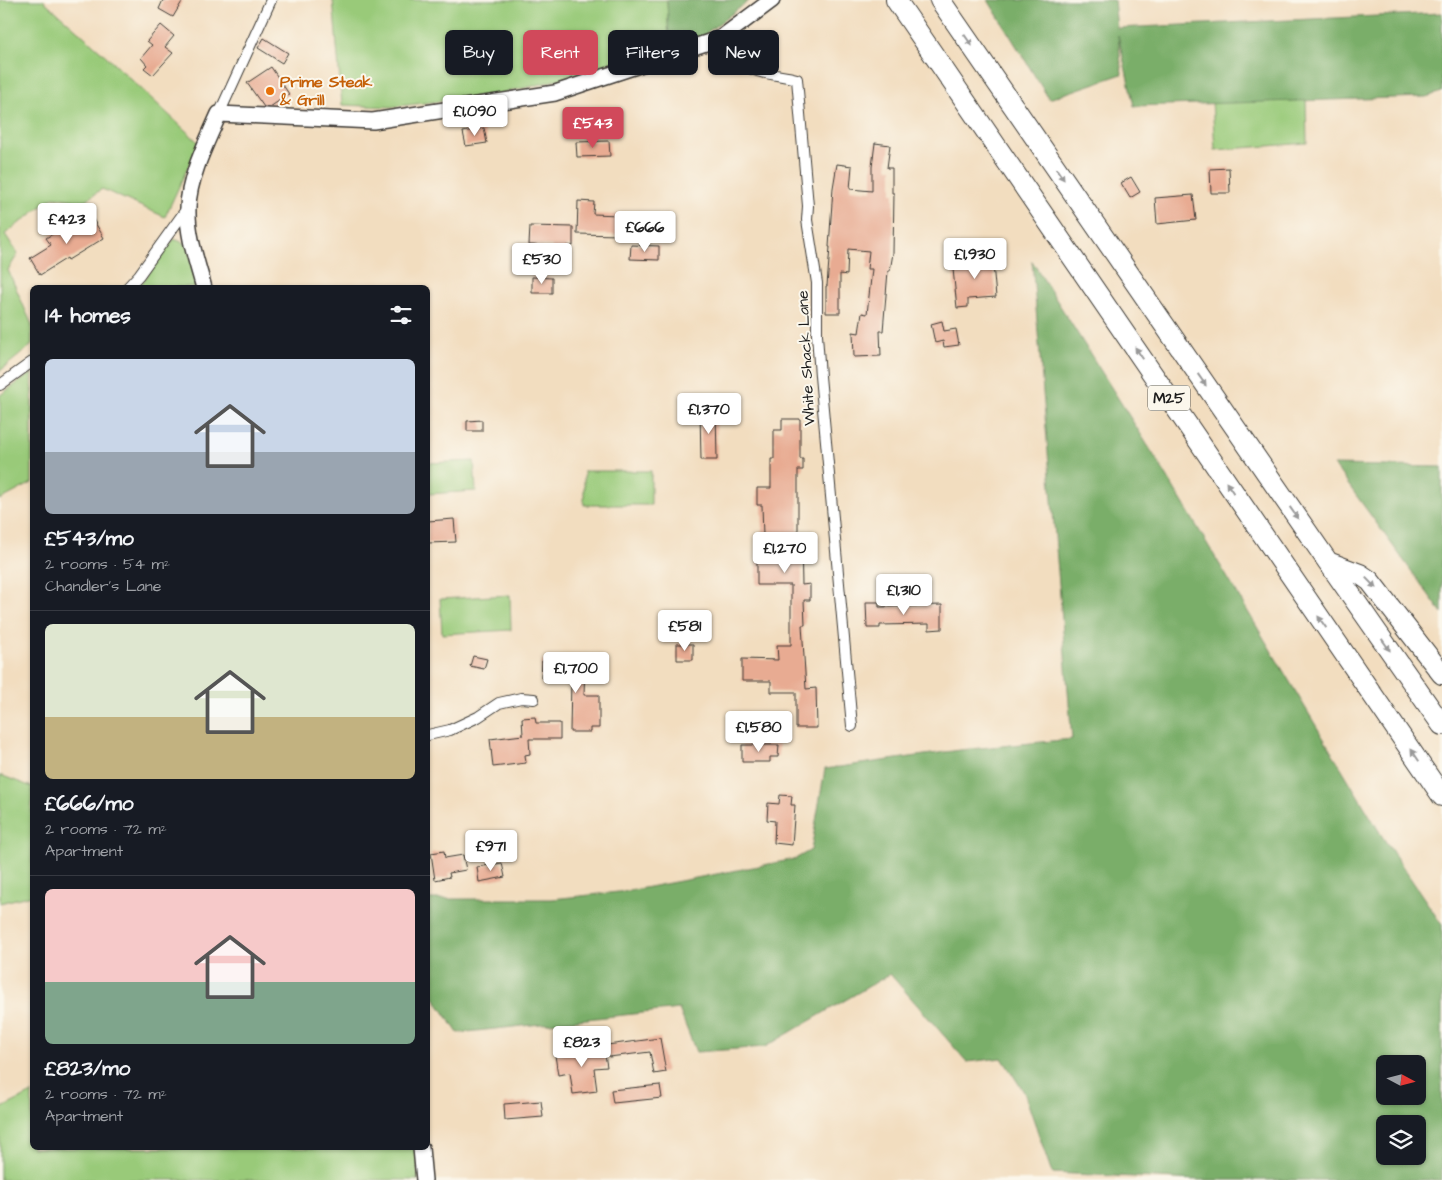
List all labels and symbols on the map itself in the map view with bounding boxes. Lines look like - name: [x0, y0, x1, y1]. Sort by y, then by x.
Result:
- one-way arrow: [963, 33, 973, 47]
- place label: Prime Steak & Grill: [279, 71, 373, 111]
- marker: Prime Steak & Grill: [264, 85, 276, 97]
- pin: £1,090: [434, 94, 516, 137]
- pin: £543: [563, 106, 623, 149]
- one-way arrow: [1055, 167, 1065, 181]
- pin: £423: [37, 202, 97, 245]
- pin: £666: [615, 210, 675, 253]
- pin: £1,930: [934, 238, 1016, 280]
- pin: £530: [512, 242, 572, 285]
- street label: White Shack Lane: [791, 289, 821, 426]
- one-way arrow: [1134, 346, 1144, 360]
- one-way arrow: [1197, 373, 1207, 386]
- road number: M25: [1148, 386, 1190, 410]
- pin: £1,370: [668, 392, 750, 435]
- one-way arrow: [1225, 481, 1235, 494]
- one-way arrow: [1289, 507, 1299, 520]
- pin: £1,270: [744, 532, 826, 574]
- pin: £1,310: [863, 574, 945, 616]
- one-way arrow: [1365, 577, 1377, 589]
- pin: £581: [655, 610, 715, 652]
- one-way arrow: [1317, 615, 1327, 629]
- one-way arrow: [1381, 638, 1391, 651]
- pin: £1,700: [535, 652, 617, 694]
- pin: £1,580: [718, 710, 800, 753]
- one-way arrow: [1410, 748, 1420, 762]
- pin: £971: [461, 830, 521, 872]
- pin: £823: [552, 1026, 612, 1068]
- north arrow: [1376, 1055, 1426, 1105]

